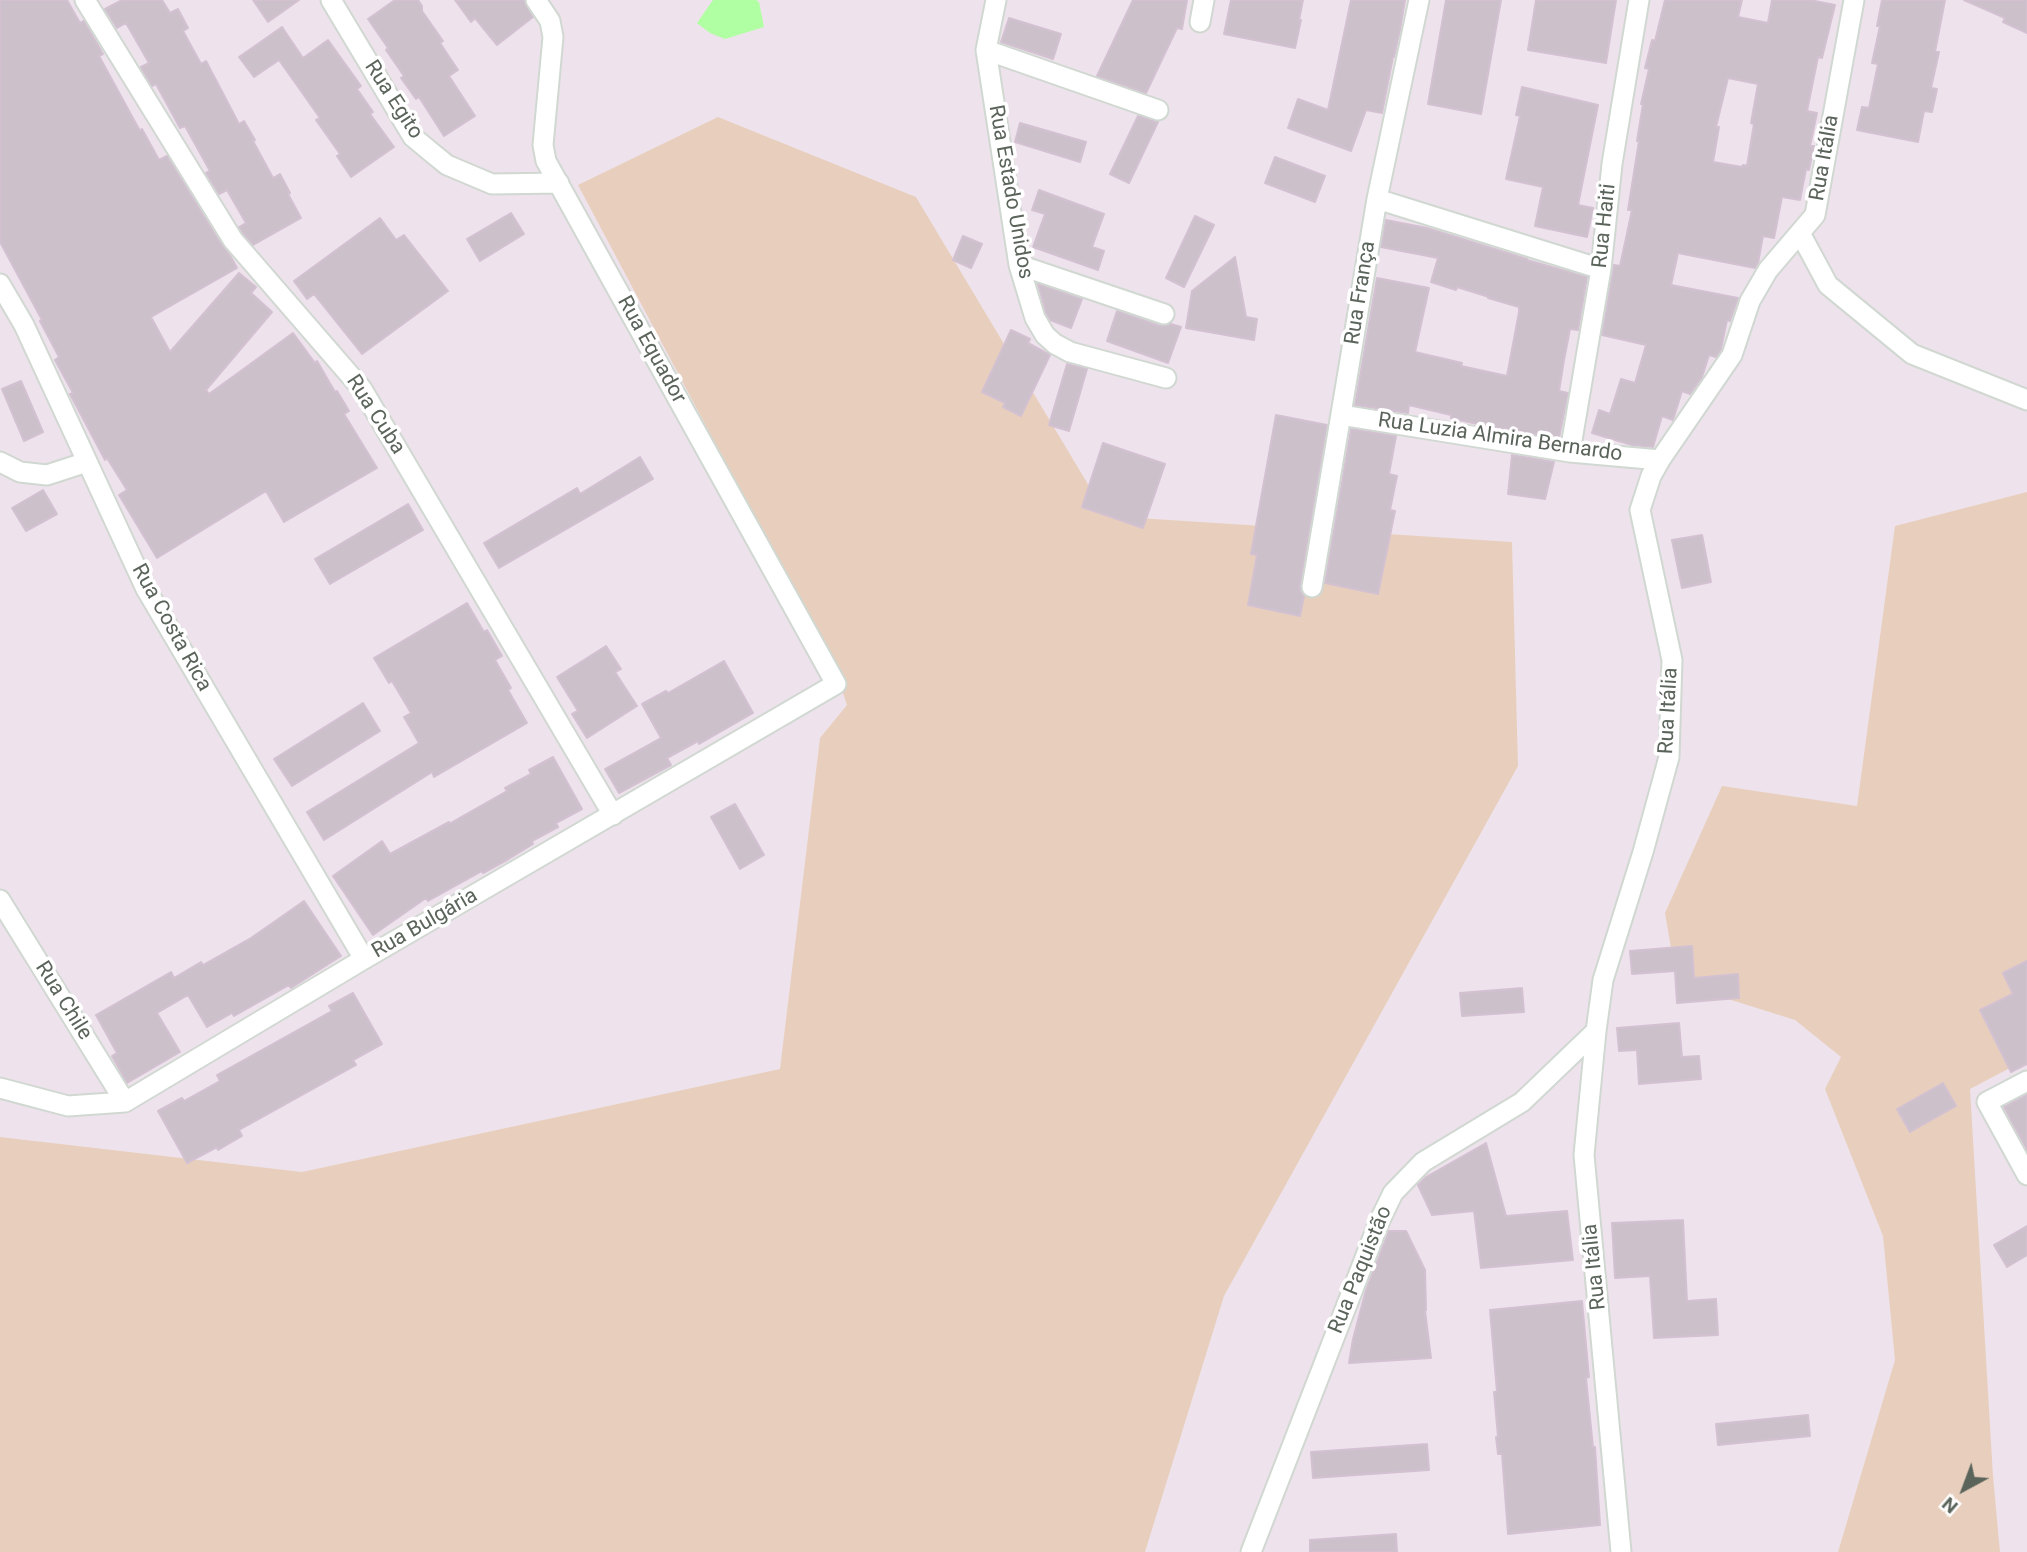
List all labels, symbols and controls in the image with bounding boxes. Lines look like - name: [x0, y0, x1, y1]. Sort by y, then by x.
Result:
- street label: Rua Egito: [358, 56, 428, 144]
- street label: Rua Estado Unidos: [982, 103, 1038, 281]
- street label: Rua Itália: [1805, 113, 1845, 203]
- street label: Rua Haiti: [1588, 183, 1622, 269]
- street label: Rua França: [1340, 239, 1382, 347]
- street label: Rua Equador: [611, 292, 691, 408]
- street label: Rua Cuba: [340, 371, 410, 459]
- street label: Rua Luzia Almira Bernardo: [1376, 408, 1624, 468]
- street label: Rua Costa Rica: [126, 560, 216, 696]
- street label: Rua Itália: [1654, 667, 1684, 755]
- street label: Rua Bulgária: [368, 884, 482, 964]
- street label: Rua Chile: [29, 957, 97, 1045]
- street label: Rua Paquistão: [1324, 1202, 1398, 1338]
- street label: Rua Itália: [1578, 1223, 1612, 1311]
- north arrow: [1929, 1454, 1999, 1524]
- text: N: [1937, 1492, 1962, 1518]

